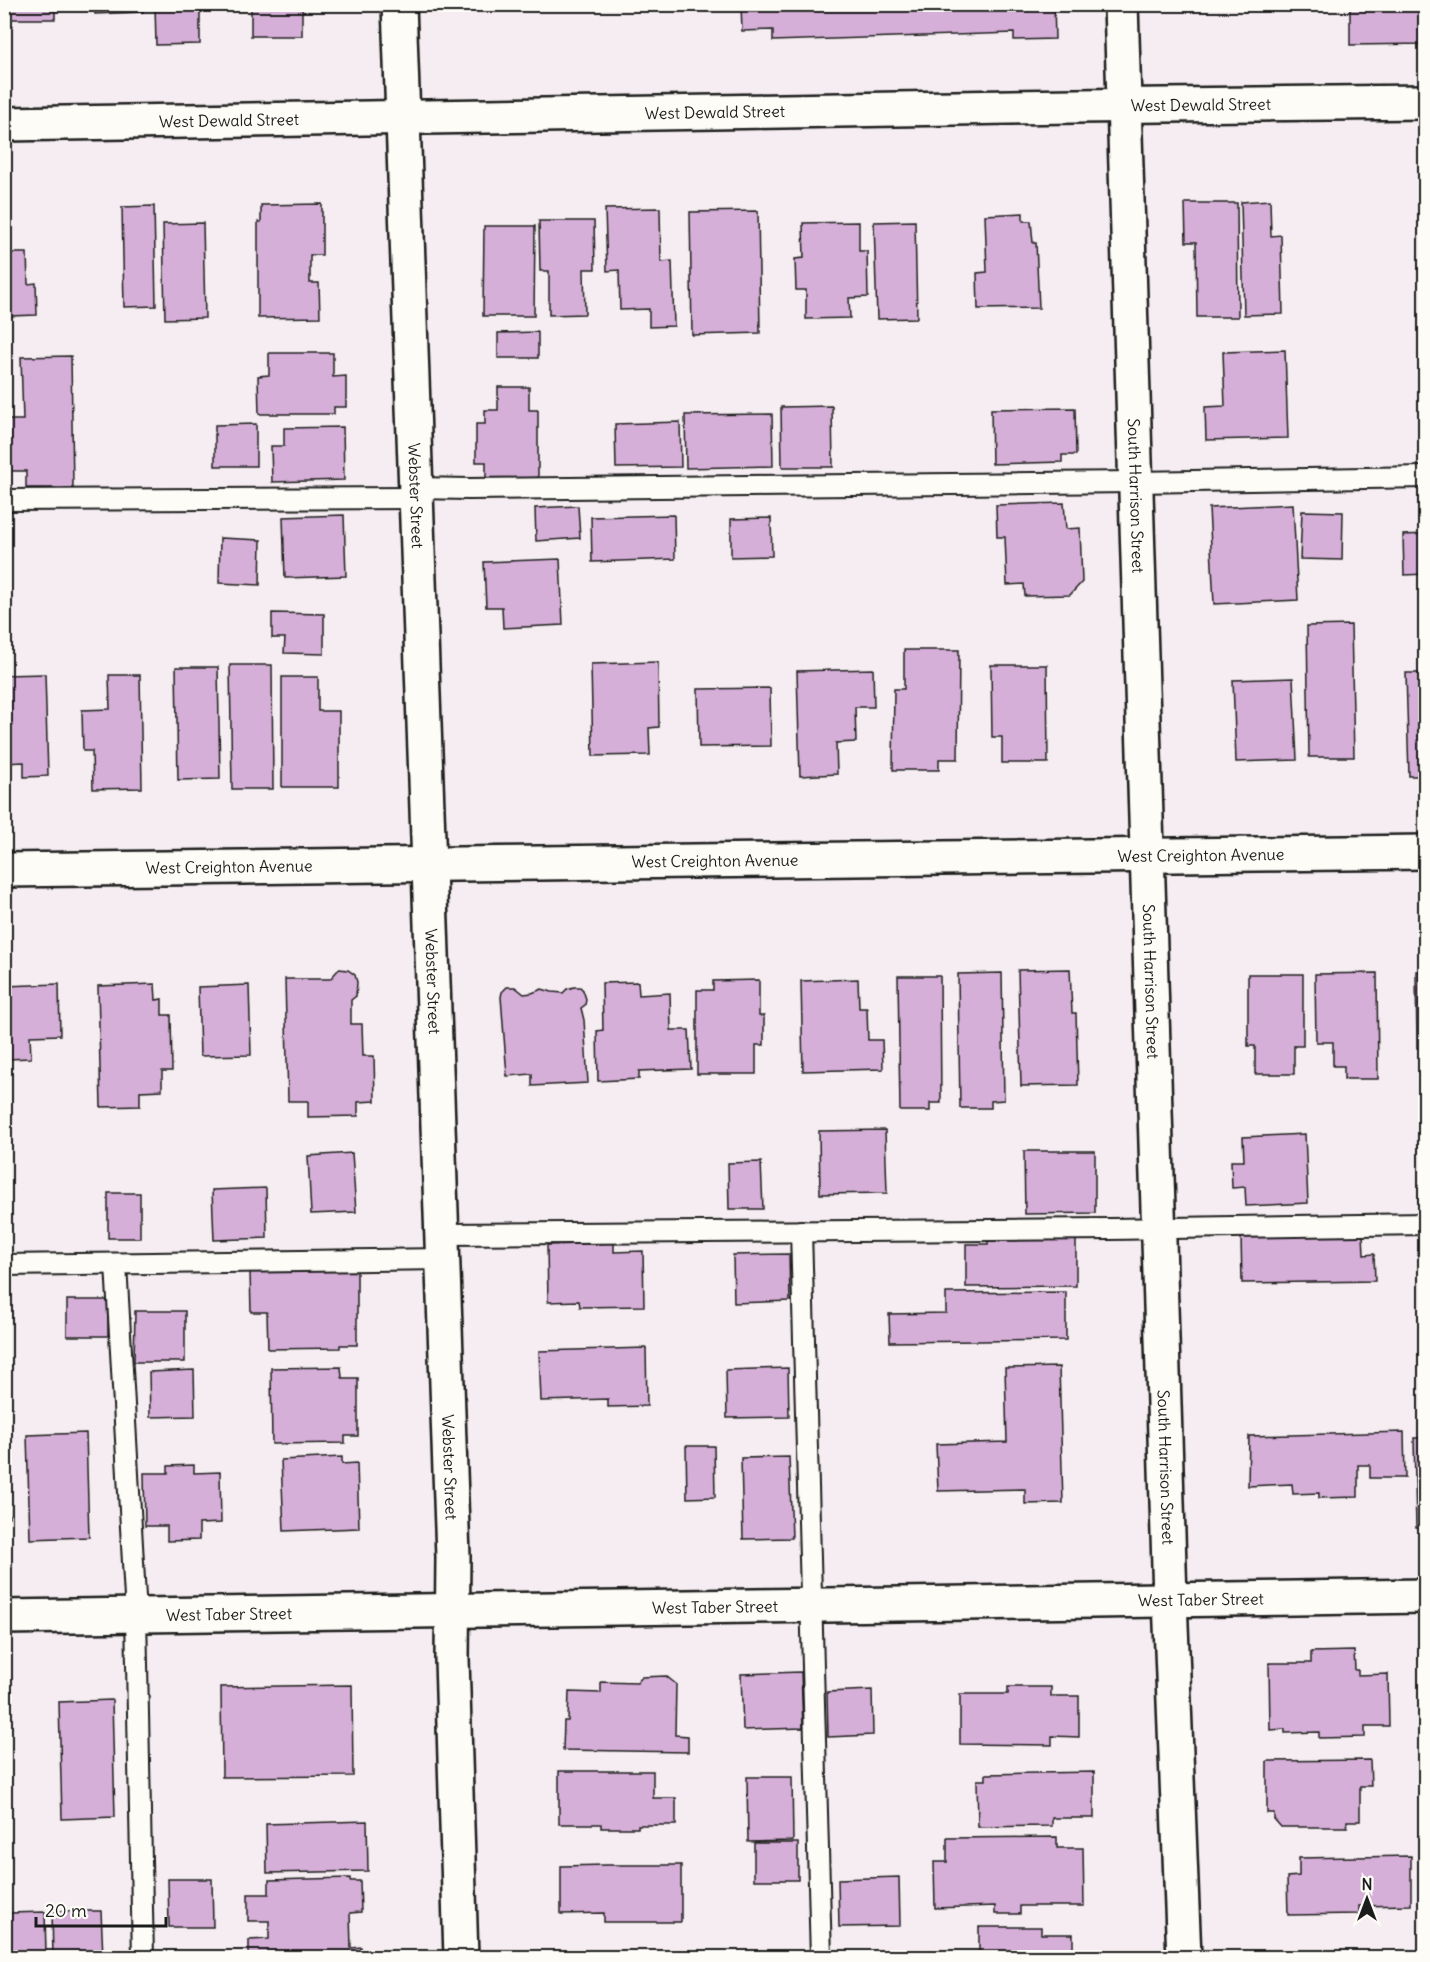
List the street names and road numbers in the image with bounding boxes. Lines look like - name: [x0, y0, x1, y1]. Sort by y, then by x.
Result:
- street label: West Dewald Street: [1131, 94, 1272, 115]
- street label: West Dewald Street: [645, 101, 786, 123]
- street label: West Dewald Street: [159, 109, 300, 131]
- street label: South Harrison Street: [1124, 418, 1149, 574]
- street label: Webster Street: [404, 443, 428, 549]
- street label: West Creighton Avenue: [1117, 844, 1285, 866]
- street label: West Creighton Avenue: [631, 850, 799, 872]
- street label: West Creighton Avenue: [145, 855, 313, 878]
- street label: South Harrison Street: [1139, 904, 1163, 1060]
- street label: Webster Street: [421, 928, 445, 1035]
- street label: South Harrison Street: [1154, 1389, 1178, 1546]
- street label: Webster Street: [438, 1414, 462, 1521]
- street label: West Taber Street: [1138, 1588, 1265, 1610]
- street label: West Taber Street: [652, 1596, 779, 1618]
- street label: West Taber Street: [166, 1603, 293, 1625]

